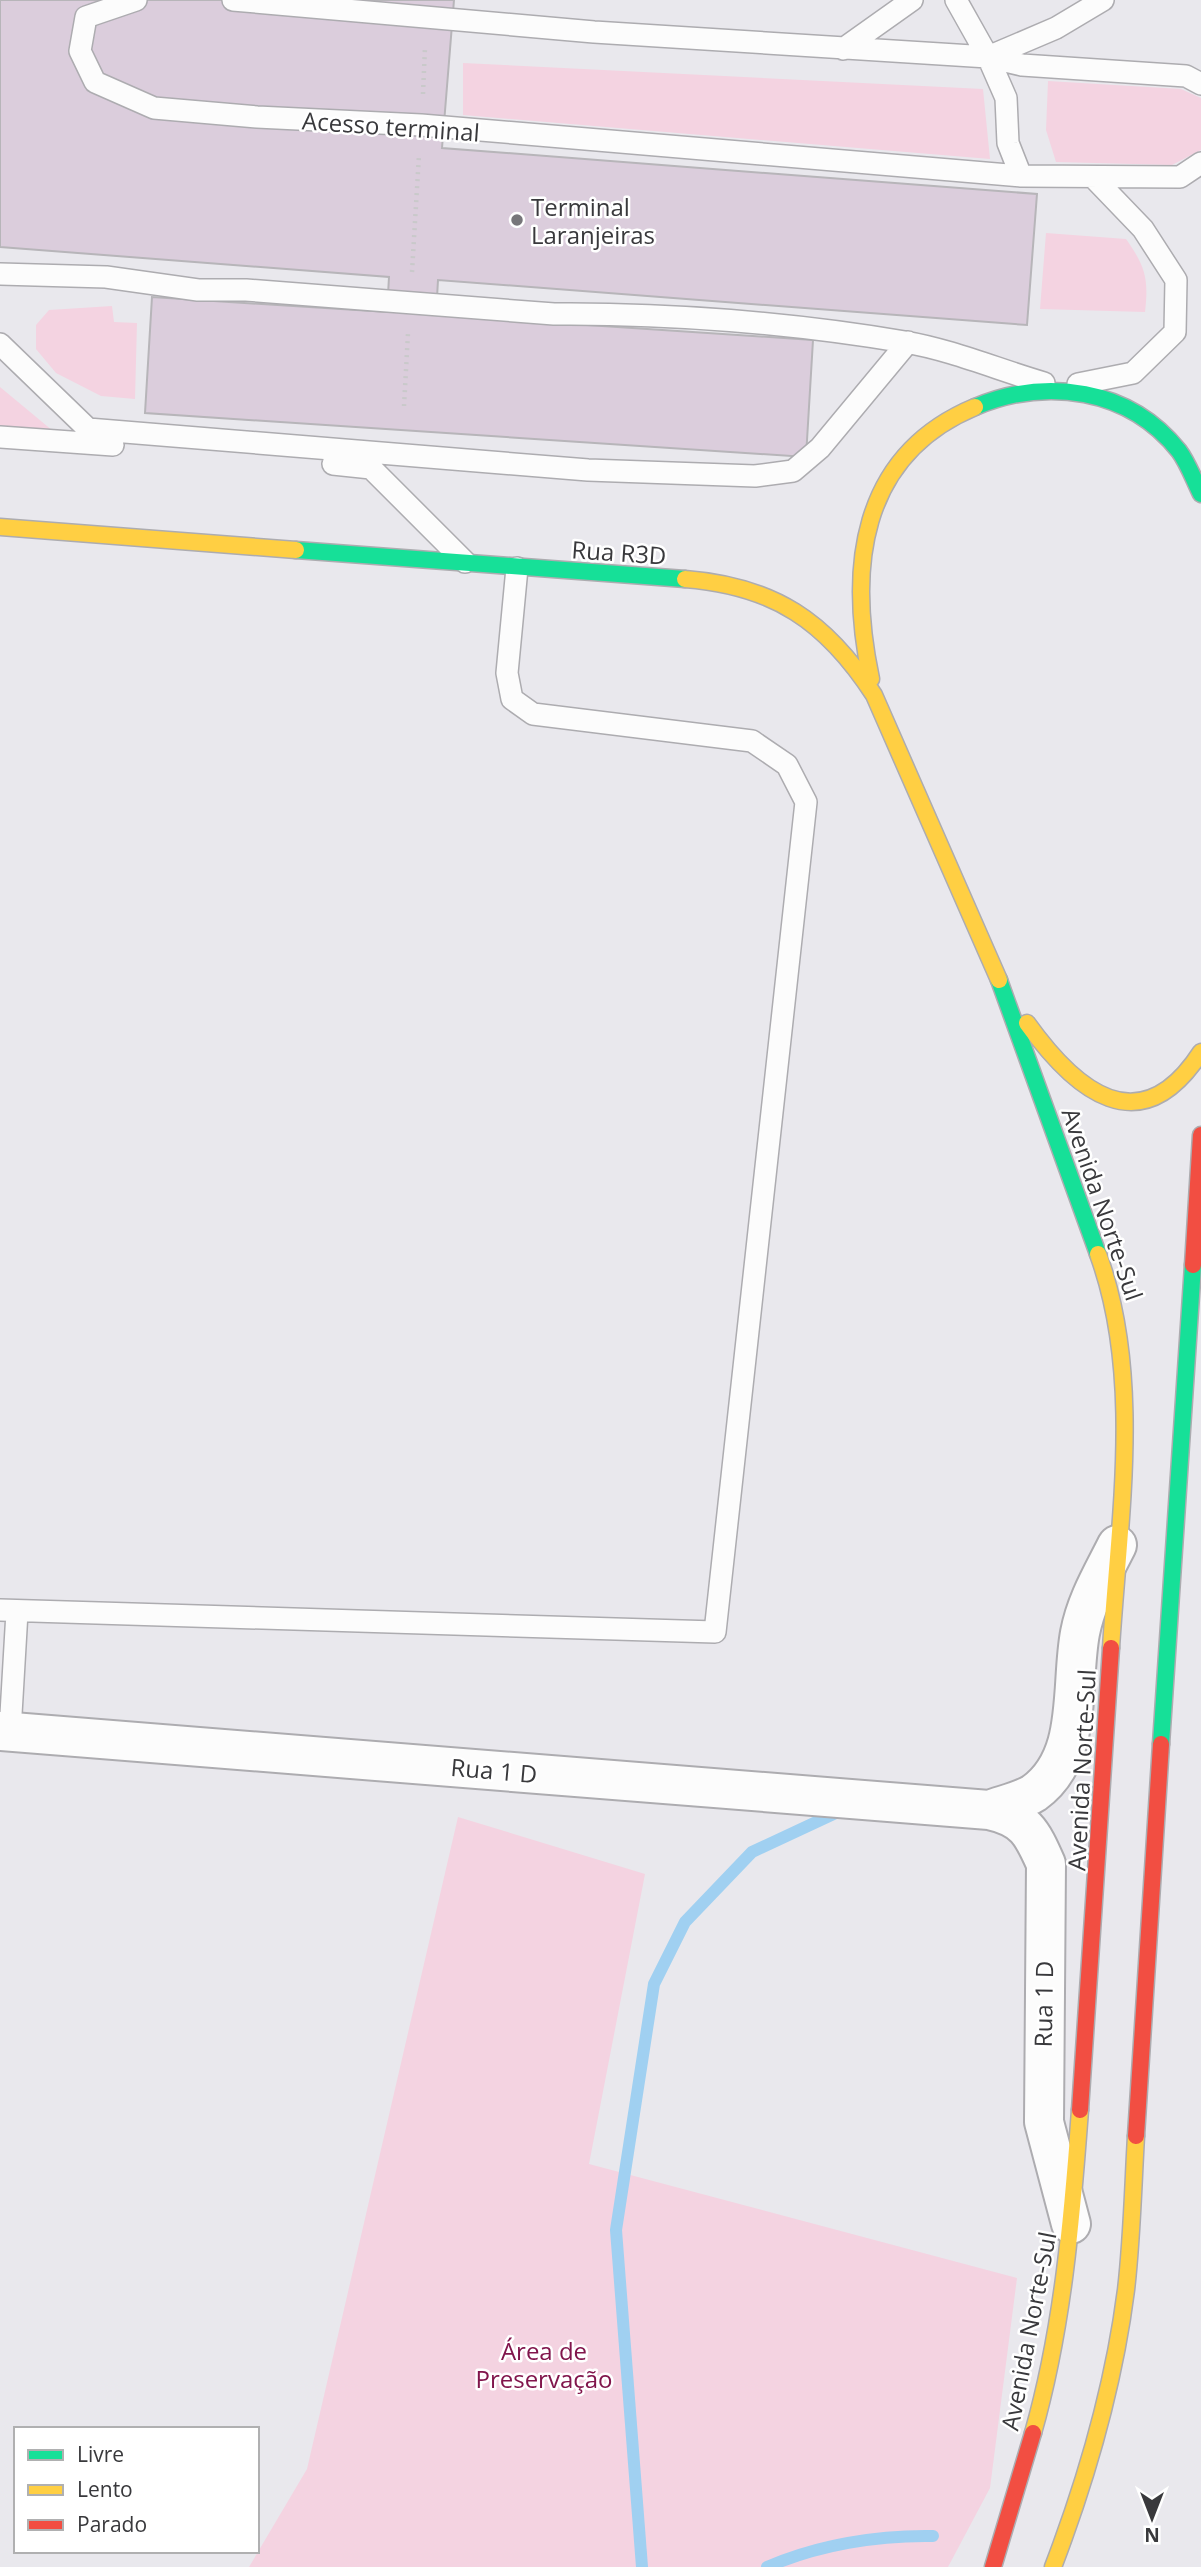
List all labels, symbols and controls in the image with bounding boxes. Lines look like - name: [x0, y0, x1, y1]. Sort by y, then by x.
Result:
- street label: Acesso terminal: [301, 103, 481, 149]
- place label: Terminal Laranjeiras: [531, 190, 655, 251]
- marker: Terminal Laranjeiras: [509, 212, 525, 228]
- street label: Rua R3D: [570, 532, 668, 572]
- street label: Avenida Norte-Sul: [1055, 1103, 1151, 1305]
- street label: Avenida Norte-Sul: [1059, 1668, 1103, 1872]
- street label: Rua 1 D: [449, 1750, 539, 1790]
- street label: Rua 1 D: [1026, 1960, 1060, 2048]
- street label: Avenida Norte-Sul: [993, 2229, 1063, 2433]
- park label: Área de Preservação: [475, 2334, 613, 2395]
- legend: [14, 2427, 259, 2553]
- text: Livre: [77, 2440, 124, 2468]
- text: Lento: [77, 2475, 133, 2503]
- north arrow: [1117, 2483, 1187, 2553]
- text: Parado: [77, 2510, 147, 2538]
- text: N: [1144, 2522, 1160, 2548]

